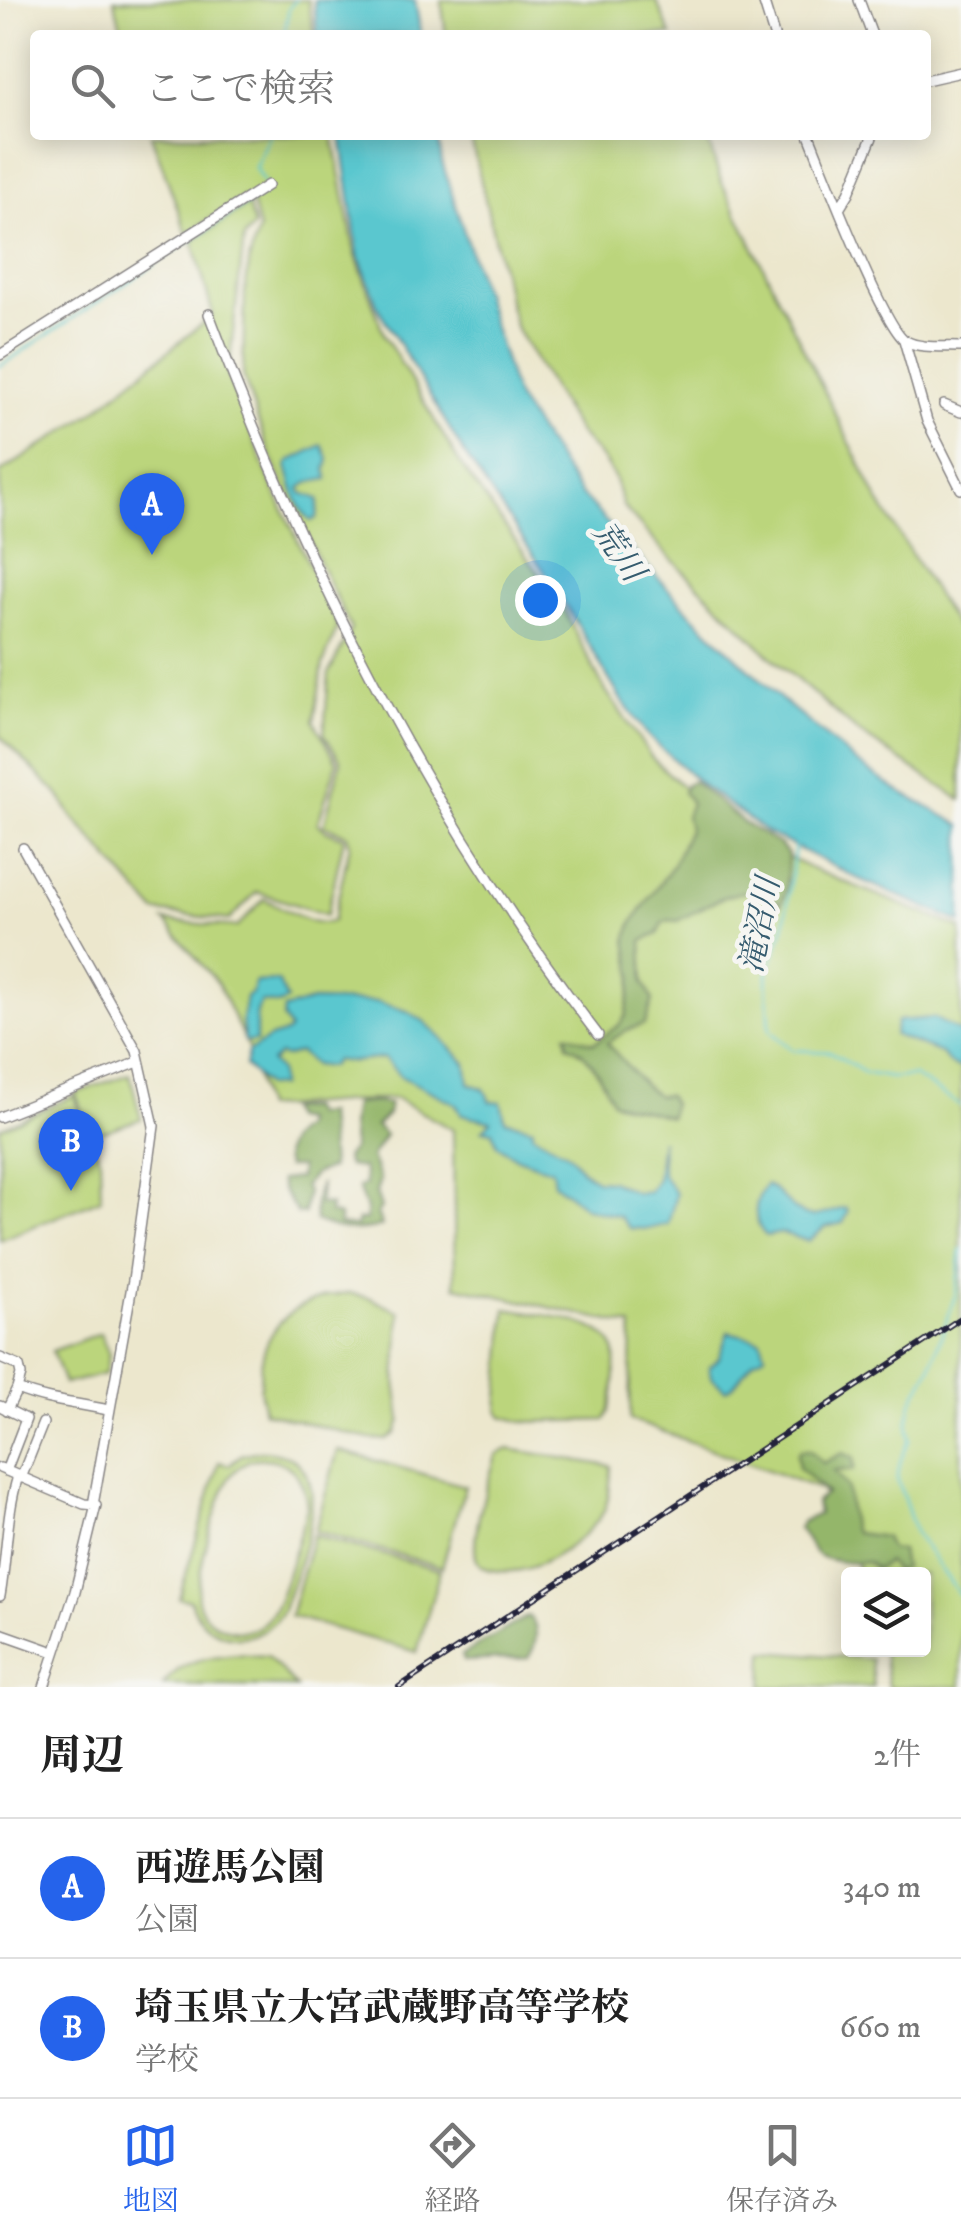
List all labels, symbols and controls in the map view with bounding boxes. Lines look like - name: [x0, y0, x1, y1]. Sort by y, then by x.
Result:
- search box: [30, 30, 931, 140]
- icon: search: [65, 58, 120, 113]
- text: ここで検索: [145, 66, 335, 114]
- pin: A: [120, 472, 184, 555]
- water label: 荒川: [583, 514, 654, 592]
- your location: [515, 575, 566, 626]
- water label: 滝沼川: [732, 872, 790, 976]
- pin: B: [38, 1108, 104, 1191]
- map controls: [841, 1567, 931, 1657]
- button: layers: [841, 1567, 931, 1657]
- text: 周辺: [40, 1731, 124, 1783]
- text: 2件: [873, 1736, 921, 1776]
- text: 西遊馬公園: [135, 1845, 325, 1893]
- text: A: [62, 1868, 83, 1908]
- text: 340 m: [843, 1868, 921, 1908]
- text: 公園: [135, 1901, 199, 1941]
- text: 埼玉県立大宮武蔵野高等学校: [135, 1985, 629, 2033]
- text: B: [62, 2008, 83, 2048]
- text: 660 m: [840, 2008, 921, 2048]
- text: 学校: [135, 2041, 199, 2081]
- tab: 地図: [123, 2118, 179, 2219]
- tab: 経路: [424, 2118, 480, 2219]
- tab: 保存済み: [726, 2118, 838, 2219]

